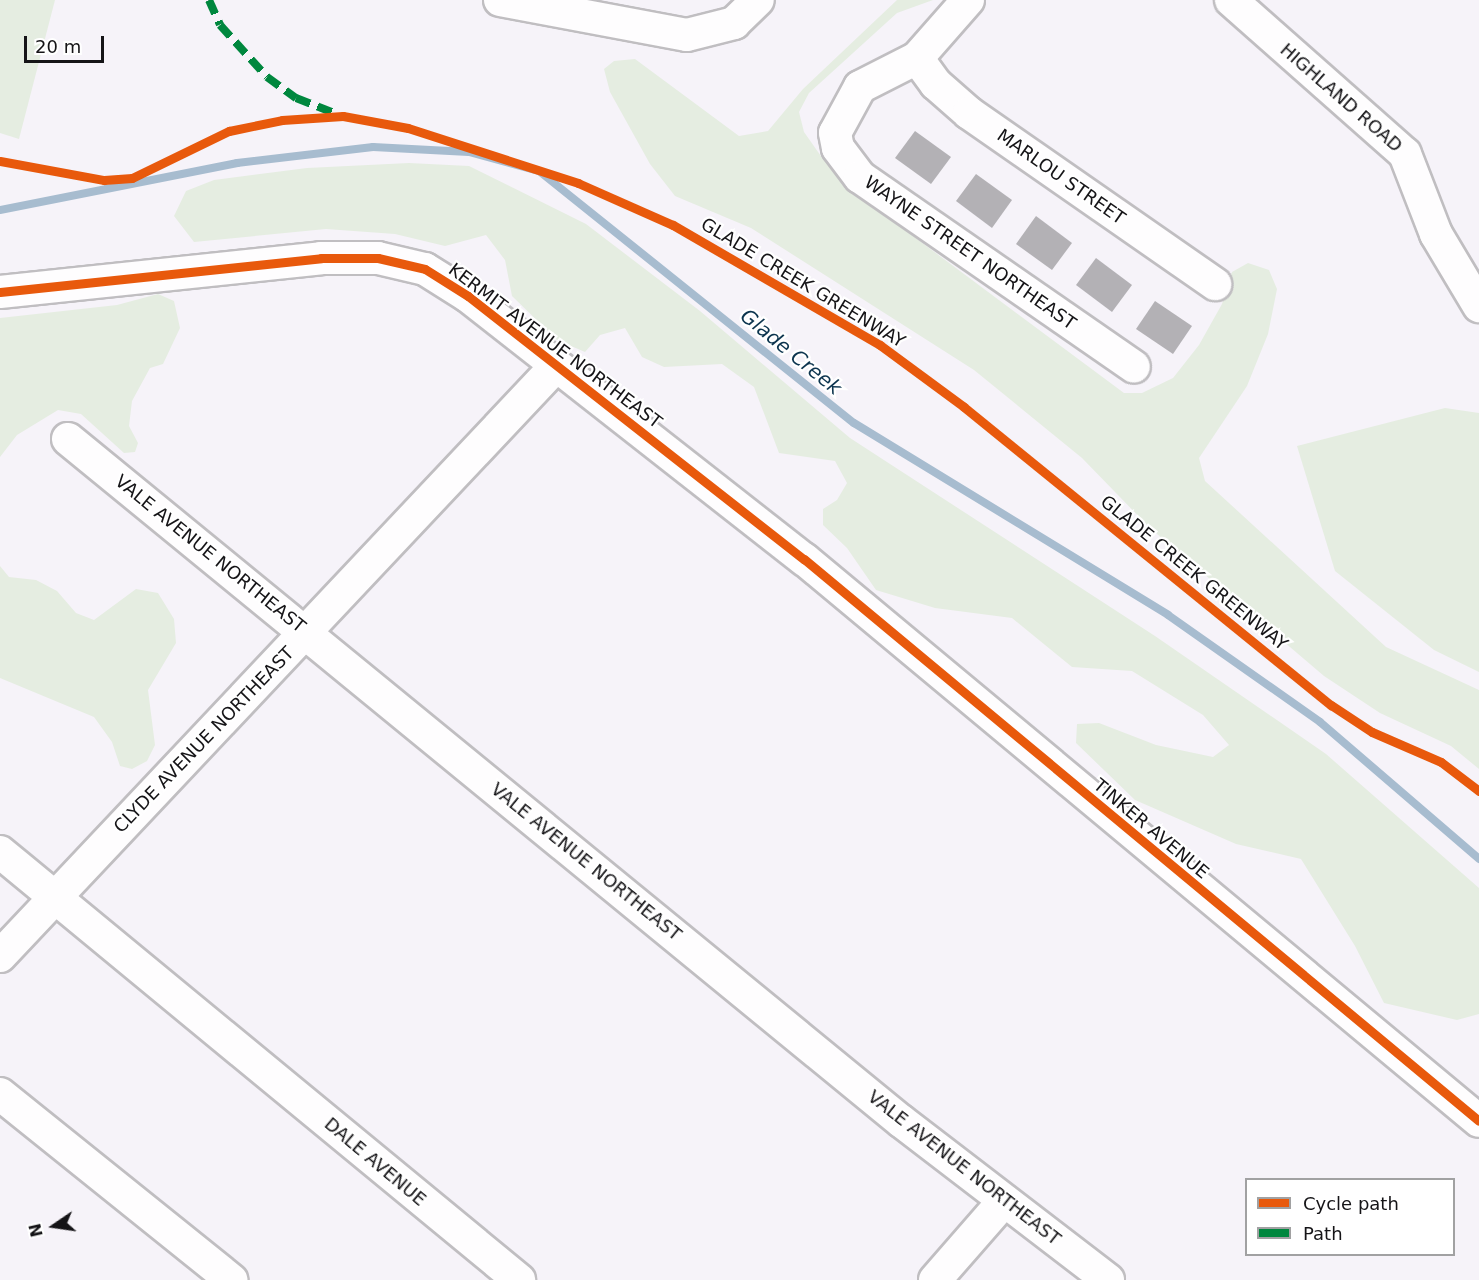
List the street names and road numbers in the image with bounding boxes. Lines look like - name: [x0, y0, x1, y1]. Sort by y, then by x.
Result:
- street label: HIGHLAND ROAD: [1276, 39, 1406, 157]
- street label: MARLOU STREET: [993, 125, 1129, 229]
- street label: WAYNE STREET NORTHEAST: [860, 172, 1080, 334]
- street label: GLADE CREEK GREENWAY: [697, 213, 909, 353]
- street label: KERMIT AVENUE NORTHEAST: [444, 259, 666, 433]
- street label: VALE AVENUE NORTHEAST: [110, 471, 310, 637]
- street label: GLADE CREEK GREENWAY: [1096, 491, 1292, 655]
- street label: CLYDE AVENUE NORTHEAST: [109, 643, 299, 837]
- street label: TINKER AVENUE: [1089, 774, 1213, 884]
- street label: VALE AVENUE NORTHEAST: [486, 779, 686, 945]
- street label: VALE AVENUE NORTHEAST: [863, 1086, 1065, 1250]
- street label: DALE AVENUE: [320, 1113, 430, 1211]

